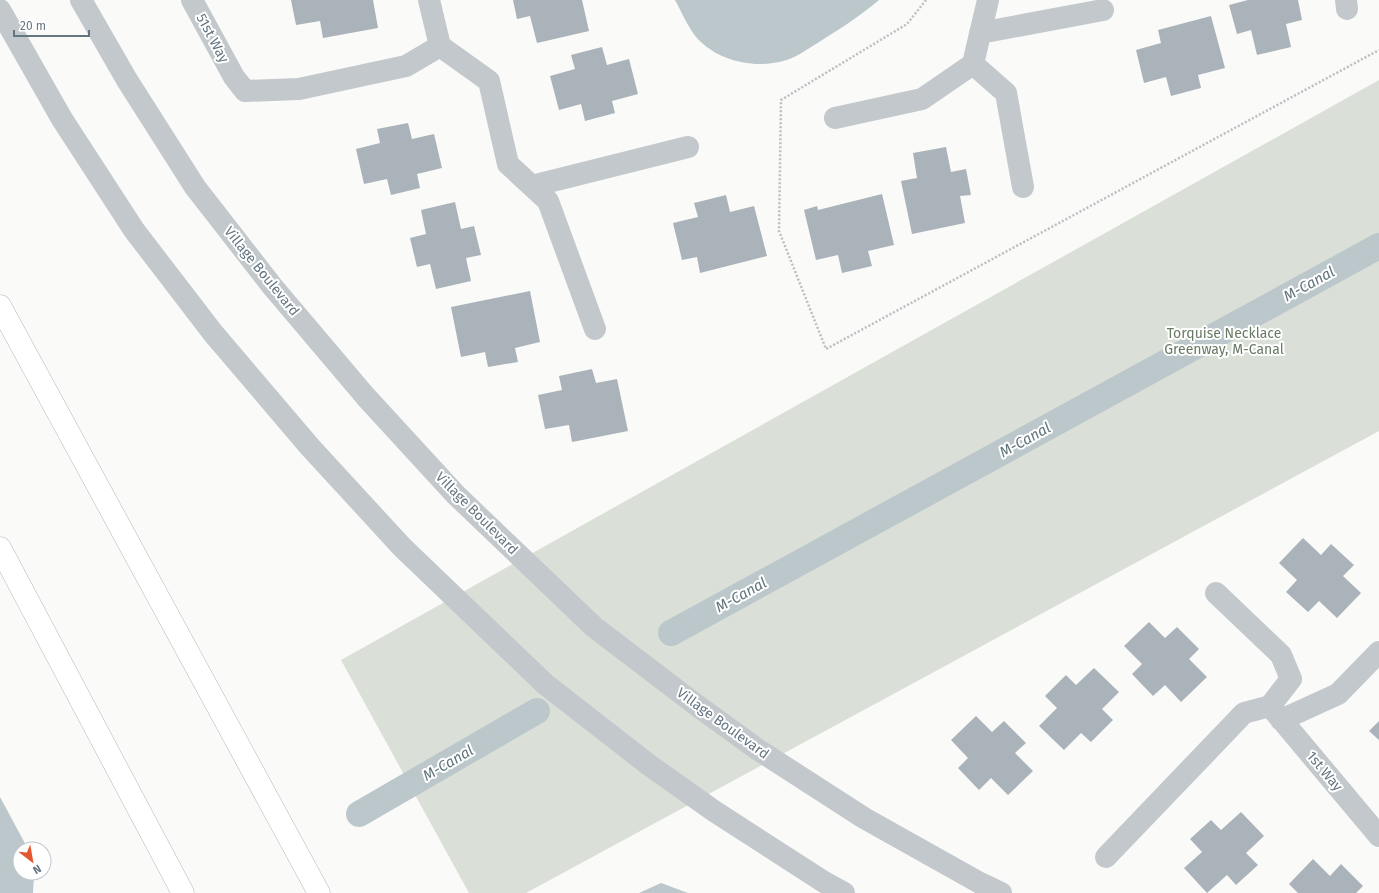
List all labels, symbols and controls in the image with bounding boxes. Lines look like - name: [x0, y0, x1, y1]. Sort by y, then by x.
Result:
- street label: 51st Way: [193, 11, 233, 66]
- scale bar: [14, 12, 89, 38]
- text: 20 m: [20, 19, 46, 33]
- street label: Village Boulevard: [220, 223, 303, 319]
- water label: M-Canal: [1280, 263, 1338, 305]
- park label: Torquise Necklace Greenway, M-Canal: [1164, 325, 1284, 358]
- water label: M-Canal: [996, 419, 1054, 461]
- street label: Village Boulevard: [432, 469, 521, 558]
- water label: M-Canal: [712, 574, 770, 616]
- street label: Village Boulevard: [673, 684, 772, 763]
- water label: M-Canal: [419, 741, 477, 785]
- street label: 1st Way: [1303, 748, 1346, 795]
- north arrow: [12, 841, 52, 881]
- text: N: [30, 862, 43, 877]

